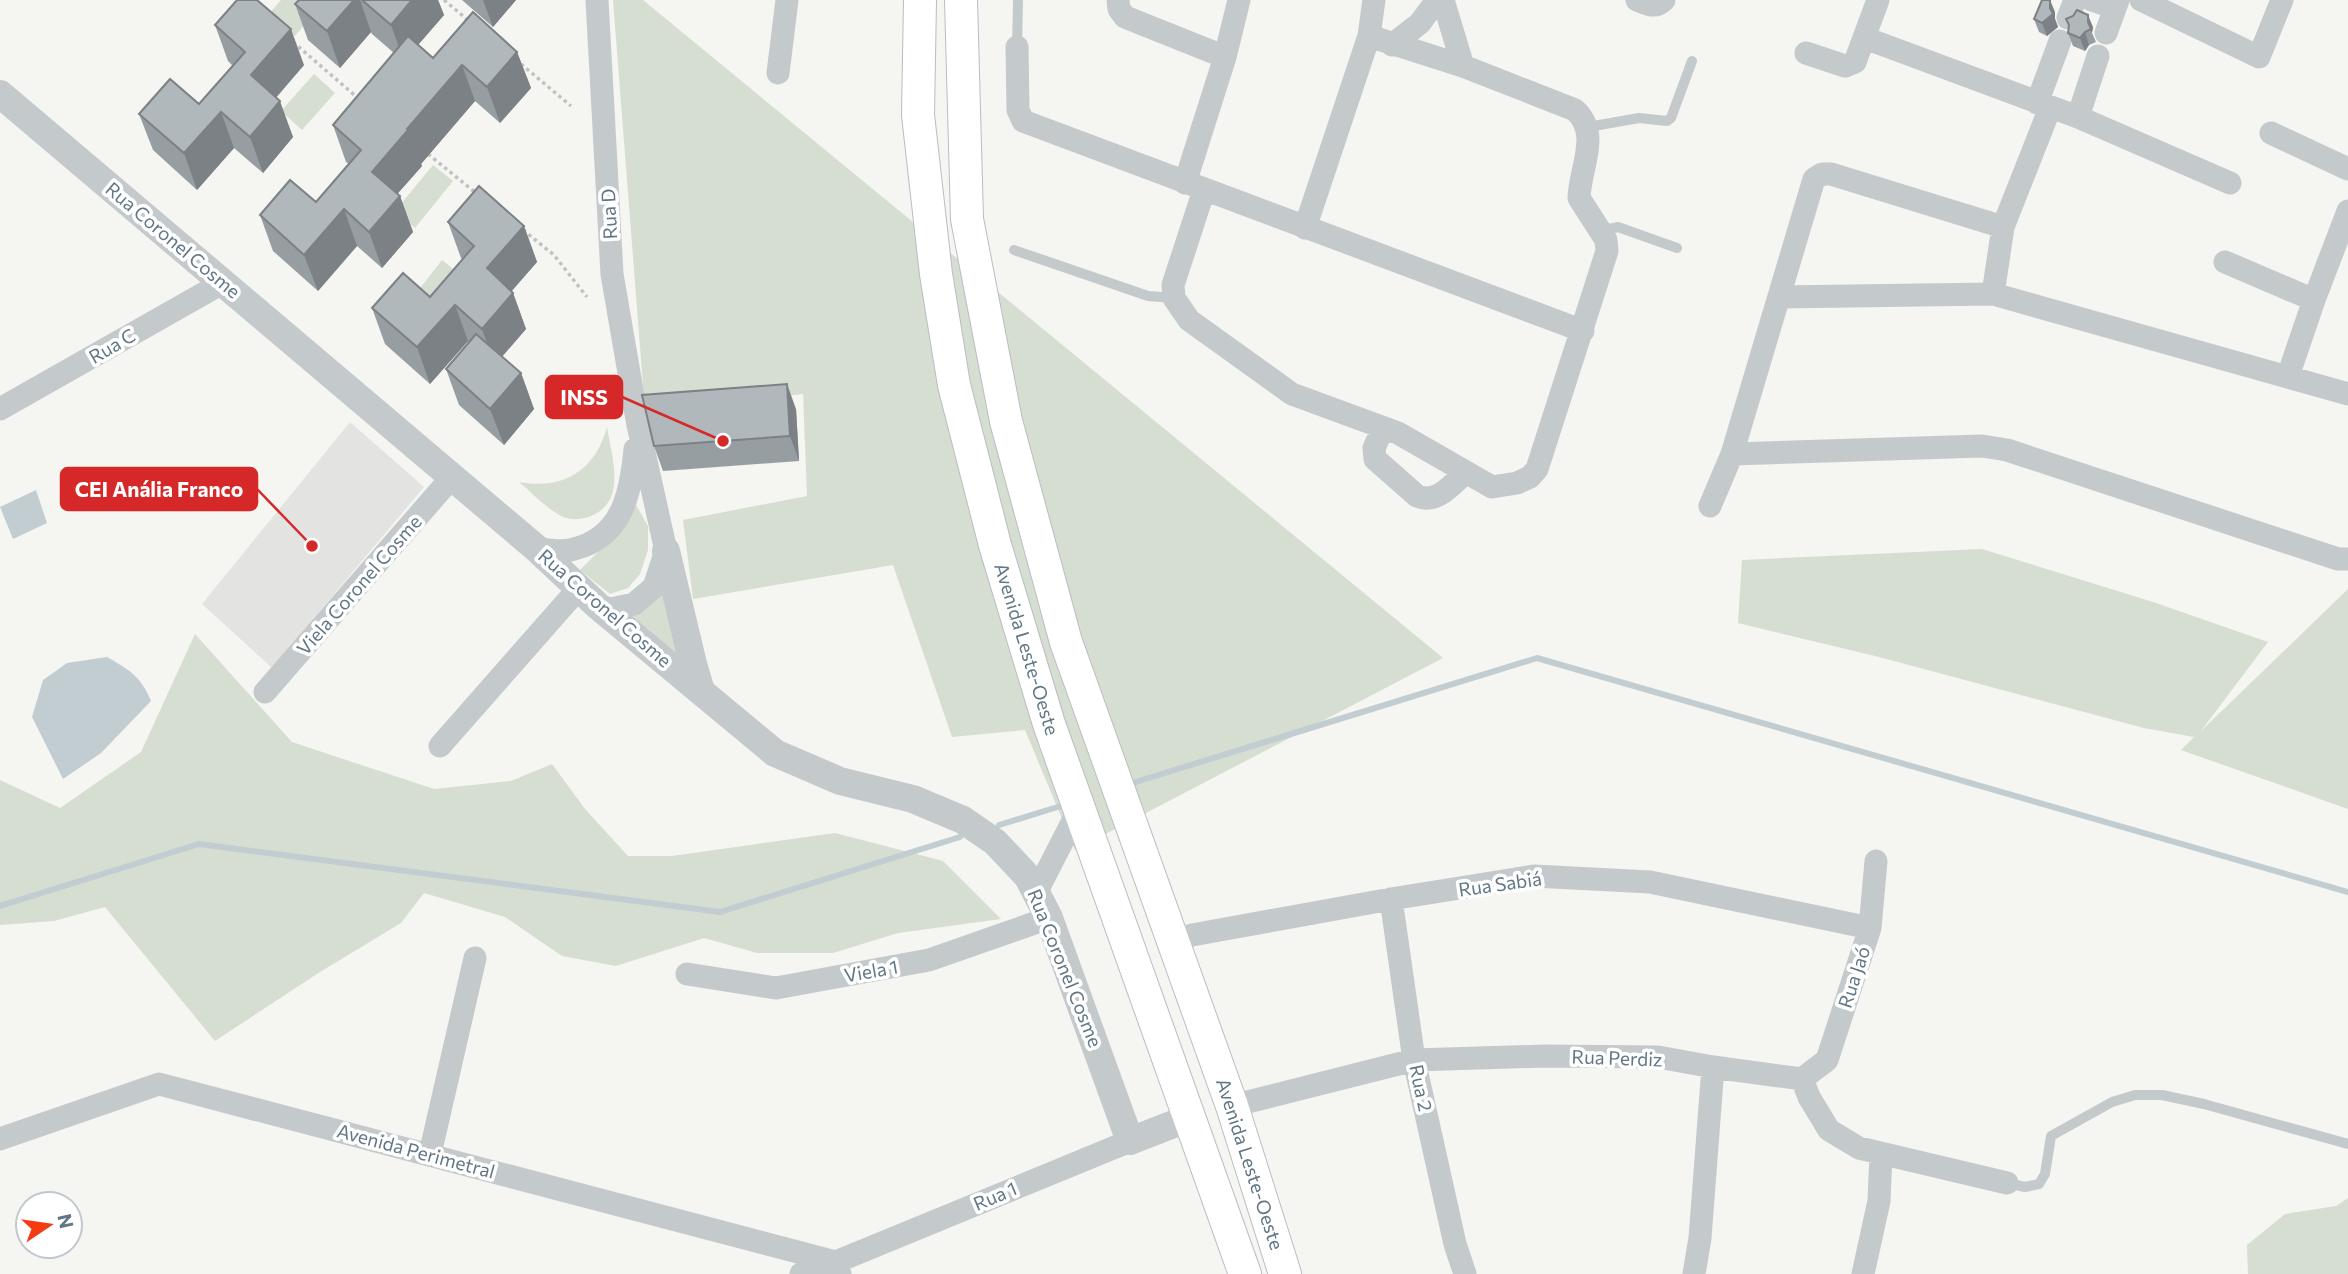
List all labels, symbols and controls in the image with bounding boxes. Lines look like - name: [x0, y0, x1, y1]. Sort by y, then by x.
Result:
- street label: Rua Coronel Cosme: [101, 177, 245, 303]
- street label: Rua D: [596, 188, 621, 240]
- street label: Rua C: [84, 323, 139, 368]
- callout: INSS: [546, 376, 622, 418]
- text: INSS: [560, 384, 608, 409]
- callout: CEI Anália Franco: [61, 468, 257, 510]
- text: CEI Anália Franco: [75, 476, 243, 501]
- street label: Viela Coronel Cosme: [292, 510, 426, 659]
- street label: Rua Coronel Cosme: [534, 544, 676, 672]
- street label: Avenida Leste-Oeste: [990, 560, 1065, 738]
- street label: Rua Sabiá: [1457, 866, 1543, 901]
- street label: Rua Coronel Cosme: [1023, 885, 1108, 1050]
- street label: Rua Jaó: [1833, 943, 1874, 1011]
- street label: Viela 1: [842, 954, 900, 987]
- street label: Rua Perdiz: [1571, 1044, 1663, 1071]
- street label: Rua 2: [1405, 1062, 1438, 1113]
- street label: Avenida Leste-Oeste: [1212, 1075, 1289, 1253]
- street label: Avenida Perimetral: [335, 1118, 498, 1183]
- street label: Rua 1: [970, 1176, 1020, 1215]
- north arrow: [14, 1190, 84, 1260]
- text: N: [53, 1212, 79, 1231]

